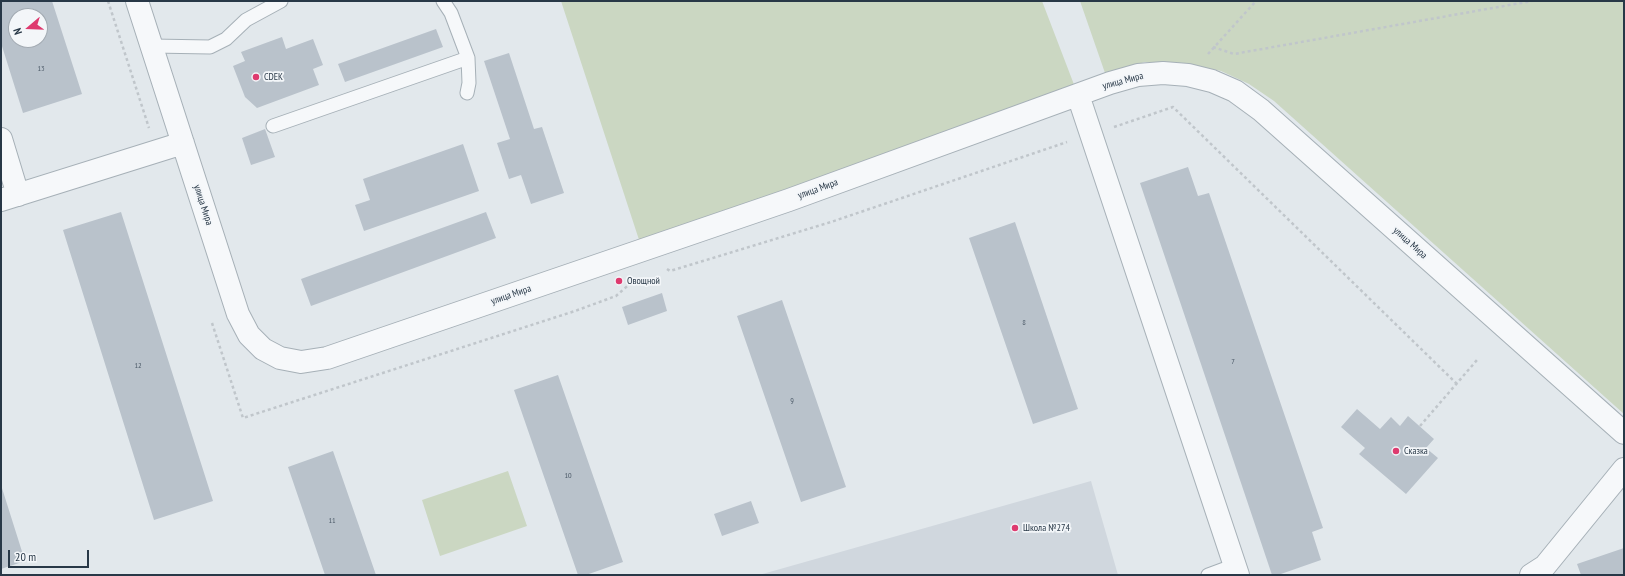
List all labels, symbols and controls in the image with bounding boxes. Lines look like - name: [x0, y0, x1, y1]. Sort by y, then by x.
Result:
- north arrow: [8, 8, 48, 48]
- text: N: [10, 26, 25, 37]
- house number: 13: [37, 64, 45, 74]
- street label: улица Мира: [1101, 70, 1145, 92]
- place label: CDEK: [264, 71, 283, 83]
- marker: CDEK: [251, 72, 261, 82]
- street label: улица Мира: [796, 176, 840, 202]
- street label: улица Мира: [191, 183, 215, 227]
- street label: улица Мира: [1390, 225, 1430, 261]
- place label: Овощной: [627, 275, 660, 287]
- marker: Овощной: [614, 276, 624, 286]
- street label: улица Мира: [489, 283, 533, 307]
- house number: 8: [1022, 318, 1026, 328]
- house number: 7: [1231, 357, 1235, 367]
- house number: 12: [134, 361, 142, 371]
- house number: 9: [790, 396, 794, 406]
- place label: Сказка: [1404, 445, 1428, 457]
- marker: Сказка: [1391, 446, 1401, 456]
- house number: 10: [564, 471, 572, 481]
- house number: 11: [328, 516, 336, 526]
- place label: Школа №274: [1023, 522, 1070, 534]
- marker: Школа №274: [1010, 523, 1020, 533]
- scale bar: [10, 542, 91, 568]
- text: 20 m: [15, 549, 36, 564]

